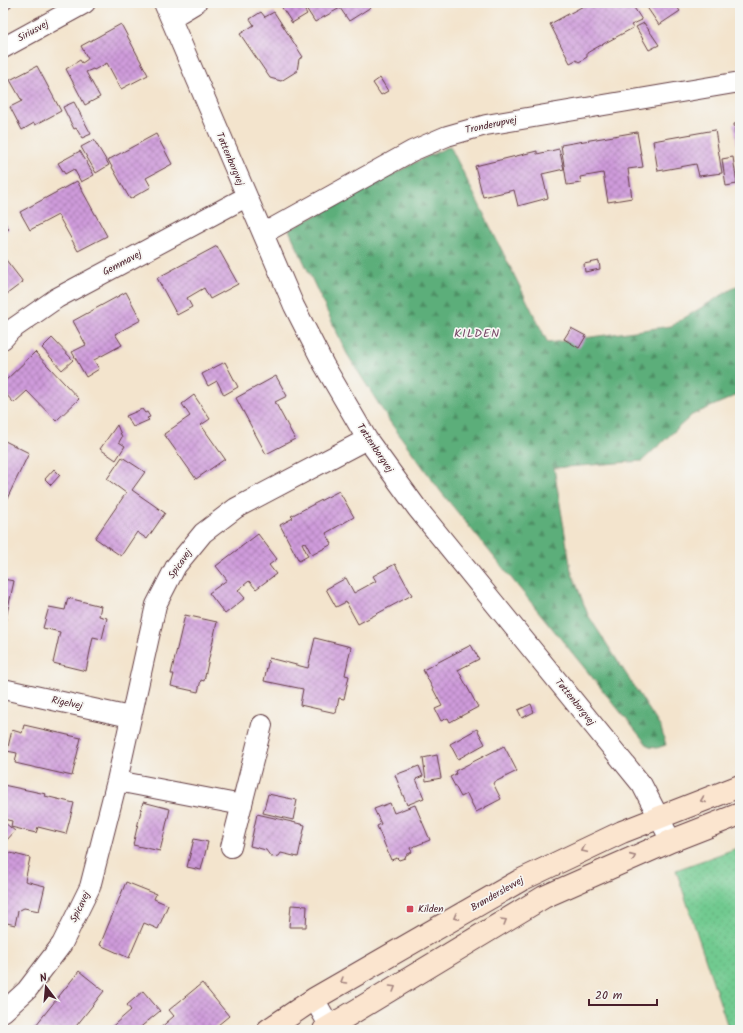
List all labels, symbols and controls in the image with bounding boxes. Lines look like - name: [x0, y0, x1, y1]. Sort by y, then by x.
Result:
- street label: Siriusvej: [14, 16, 52, 46]
- street label: Tronderupvej: [464, 112, 519, 138]
- street label: Tøttenborgvej: [212, 130, 249, 189]
- street label: Gemmavej: [99, 246, 145, 280]
- district label: KILDEN: [454, 324, 500, 343]
- street label: Tøttenborgvej: [353, 420, 398, 476]
- street label: Spicavej: [164, 546, 196, 582]
- street label: Tøttenborgvej: [551, 675, 599, 729]
- street label: Rigelvej: [50, 692, 84, 714]
- one-way arrow: [700, 796, 707, 804]
- one-way arrow: [580, 845, 588, 853]
- one-way arrow: [630, 854, 637, 862]
- street label: Brønderslevvej: [467, 872, 527, 916]
- street label: Spicavej: [66, 888, 95, 925]
- place label: Kilden: [418, 901, 444, 917]
- marker: Kilden: [405, 904, 415, 914]
- one-way arrow: [453, 913, 460, 920]
- one-way arrow: [500, 918, 507, 925]
- north arrow: [26, 967, 66, 1007]
- text: N: [38, 969, 49, 988]
- one-way arrow: [340, 977, 347, 984]
- scale bar: [589, 981, 657, 1007]
- one-way arrow: [389, 985, 396, 992]
- text: 20 m: [595, 986, 623, 1005]

